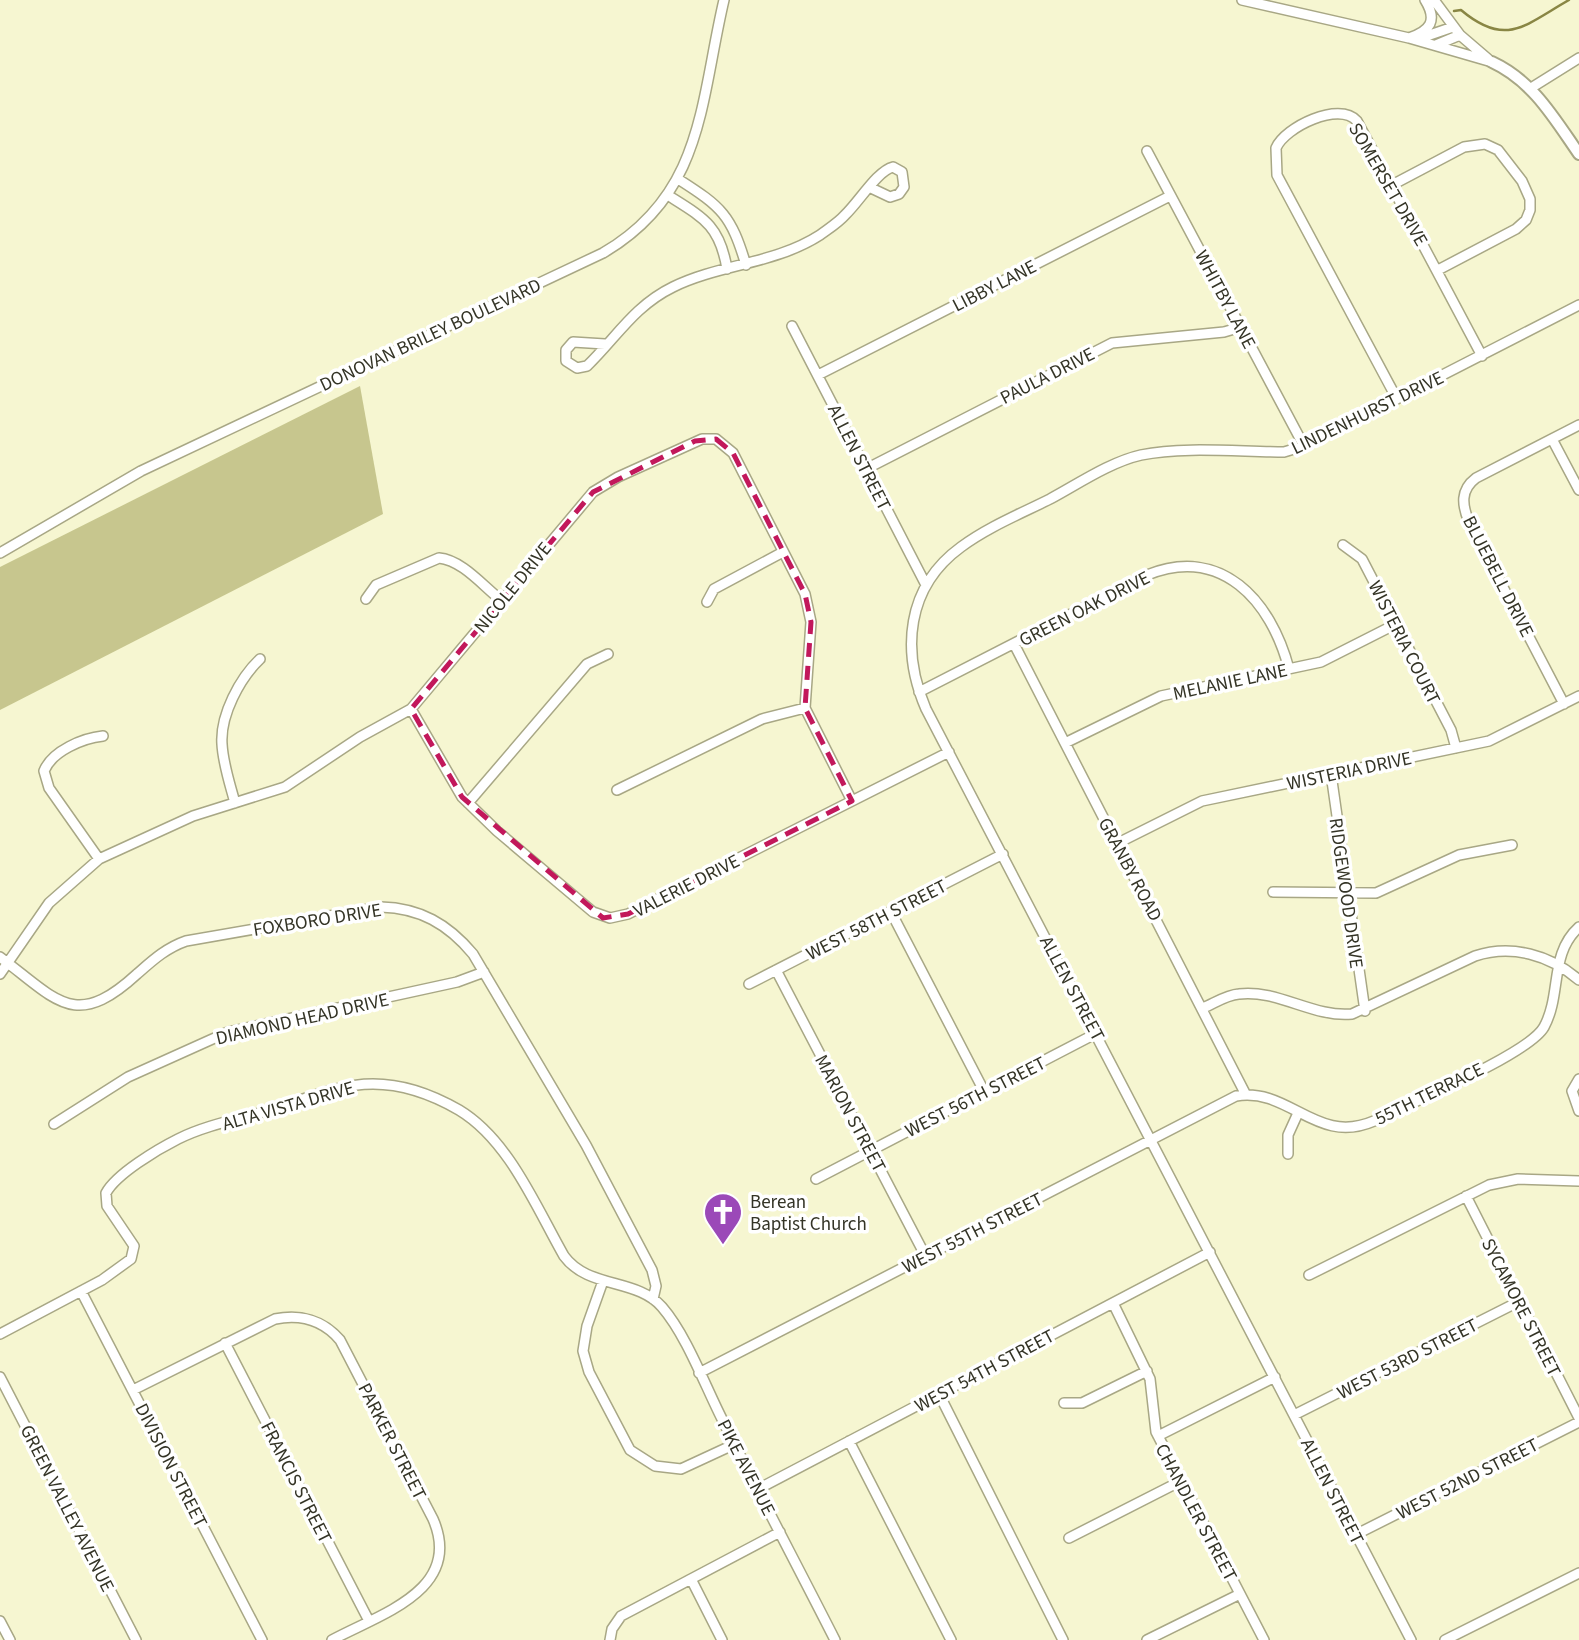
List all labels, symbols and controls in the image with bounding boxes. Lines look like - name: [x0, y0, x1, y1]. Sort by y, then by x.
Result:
- street label: SOMERSET DRIVE: [1341, 118, 1434, 252]
- street label: WHITBY LANE: [1187, 246, 1262, 354]
- street label: LIBBY LANE: [948, 254, 1041, 319]
- street label: DONOVAN BRILEY BOULEVARD: [315, 272, 546, 399]
- street label: PAULA DRIVE: [996, 341, 1100, 412]
- street label: LINDENHURST DRIVE: [1287, 365, 1449, 462]
- street label: ALLEN STREET: [820, 400, 897, 515]
- street label: BLUEBELL DRIVE: [1455, 511, 1540, 642]
- street label: NICOLE DRIVE: [468, 536, 558, 639]
- street label: GREEN OAK DRIVE: [1015, 565, 1155, 654]
- street label: WISTERIA COURT: [1361, 576, 1447, 709]
- street label: MELANIE LANE: [1171, 657, 1290, 708]
- street label: WISTERIA DRIVE: [1284, 745, 1414, 798]
- street label: GRANBY ROAD: [1091, 813, 1168, 926]
- street label: RIDGEWOOD DRIVE: [1322, 816, 1369, 970]
- street label: VALERIE DRIVE: [629, 848, 744, 925]
- street label: WEST 58TH STREET: [802, 873, 952, 968]
- street label: FOXBORO DRIVE: [251, 897, 383, 944]
- street label: ALLEN STREET: [1033, 931, 1111, 1046]
- street label: DIAMOND HEAD DRIVE: [213, 986, 391, 1052]
- street label: MARION STREET: [807, 1050, 892, 1177]
- street label: WEST 56TH STREET: [901, 1050, 1051, 1145]
- street label: 55TH TERRACE: [1371, 1056, 1489, 1132]
- street label: ALTA VISTA DRIVE: [219, 1075, 358, 1138]
- street label: WEST 55TH STREET: [898, 1186, 1048, 1281]
- place label: Berean Baptist Church: [750, 1189, 867, 1238]
- church icon: Berean Baptist Church: [702, 1191, 744, 1246]
- street label: SYCAMORE STREET: [1474, 1234, 1567, 1381]
- street label: WEST 53RD STREET: [1333, 1312, 1483, 1407]
- street label: WEST 54TH STREET: [910, 1323, 1059, 1420]
- street label: PARKER STREET: [351, 1379, 433, 1505]
- street label: DIVISION STREET: [128, 1399, 214, 1533]
- street label: PIKE AVENUE: [710, 1415, 782, 1521]
- street label: FRANCIS STREET: [253, 1417, 338, 1548]
- street label: GREEN VALLEY AVENUE: [13, 1420, 121, 1597]
- street label: WEST 52ND STREET: [1392, 1432, 1543, 1527]
- street label: ALLEN STREET: [1293, 1434, 1370, 1549]
- street label: CHANDLER STREET: [1148, 1439, 1243, 1586]

